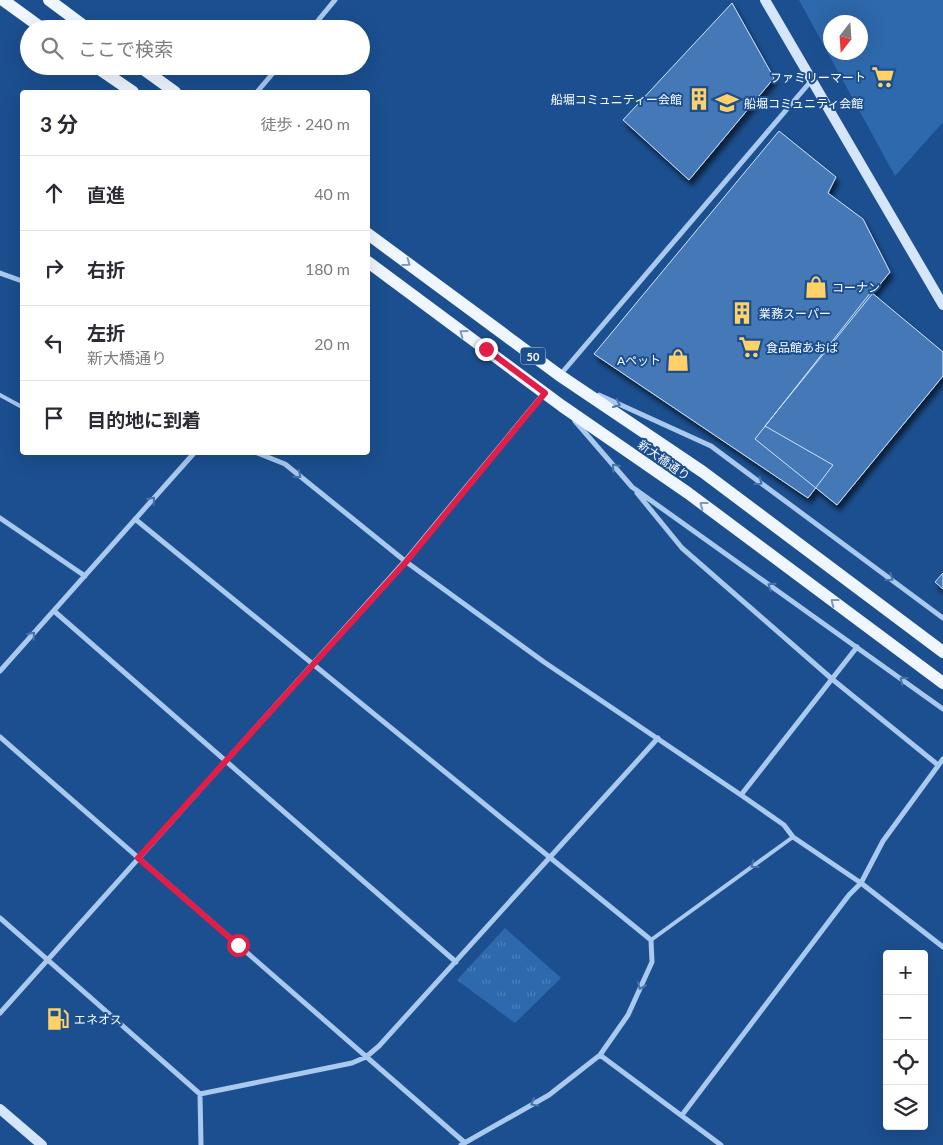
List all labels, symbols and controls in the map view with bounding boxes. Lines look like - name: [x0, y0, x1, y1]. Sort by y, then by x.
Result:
- north arrow: [823, 15, 868, 60]
- search box: [20, 20, 370, 75]
- icon: search: [38, 34, 66, 62]
- text: ここで検索: [78, 37, 173, 60]
- supermarket icon: ファミリーマート: [870, 64, 896, 90]
- place label: ファミリーマート: [770, 70, 866, 85]
- building icon: 船堀コミュニティー会館: [686, 86, 712, 112]
- school or university icon: 船堀コミュニティ会館: [714, 90, 740, 116]
- place label: 船堀コミュニティー会館: [551, 92, 682, 107]
- place label: 船堀コミュニティ会館: [744, 96, 863, 111]
- text: 3 分: [40, 111, 78, 136]
- text: 徒歩 · 240 m: [261, 114, 350, 133]
- icon: ahead: [40, 179, 68, 207]
- text: 直進: [87, 183, 125, 206]
- text: 40 m: [314, 184, 350, 203]
- icon: right: [40, 254, 68, 282]
- one-way arrow: [401, 257, 411, 266]
- text: 右折: [87, 258, 125, 281]
- text: 180 m: [305, 259, 350, 278]
- shop icon: コーナン: [803, 274, 829, 300]
- place label: コーナン: [832, 280, 880, 295]
- building icon: 業務スーパー: [729, 300, 755, 326]
- place label: 業務スーパー: [759, 306, 831, 321]
- text: 左折: [87, 321, 125, 344]
- icon: left: [40, 329, 68, 357]
- one-way arrow: [459, 330, 469, 339]
- text: 20 m: [314, 334, 350, 353]
- supermarket icon: 食品館あおば: [737, 334, 763, 360]
- route end: [475, 338, 498, 361]
- place label: 食品館あおば: [766, 340, 838, 355]
- shop icon: Aペット: [665, 347, 691, 373]
- text: 新大橋通り: [87, 348, 167, 367]
- road number: 50: [520, 348, 546, 364]
- place label: Aペット: [617, 353, 661, 368]
- one-way arrow: [612, 397, 621, 408]
- icon: arrive: [40, 404, 68, 432]
- text: 目的地に到着: [87, 408, 201, 431]
- street label: 新大橋通り: [635, 437, 693, 483]
- one-way arrow: [611, 463, 620, 472]
- one-way arrow: [292, 469, 301, 477]
- one-way arrow: [753, 476, 763, 485]
- one-way arrow: [146, 497, 155, 506]
- one-way arrow: [700, 502, 709, 510]
- one-way arrow: [884, 573, 893, 581]
- one-way arrow: [767, 583, 777, 592]
- one-way arrow: [831, 599, 840, 607]
- one-way arrow: [27, 631, 36, 640]
- one-way arrow: [900, 678, 909, 686]
- one-way arrow: [751, 860, 760, 868]
- route start: [227, 934, 250, 957]
- map controls: [883, 950, 928, 1130]
- button: +: [883, 950, 928, 995]
- one-way arrow: [637, 981, 647, 990]
- button: −: [883, 995, 928, 1040]
- fuel station icon: エネオス: [45, 1006, 71, 1032]
- place label: エネオス: [74, 1012, 122, 1027]
- button: locate: [883, 1040, 928, 1085]
- button: layers: [883, 1085, 928, 1130]
- one-way arrow: [530, 1097, 539, 1107]

